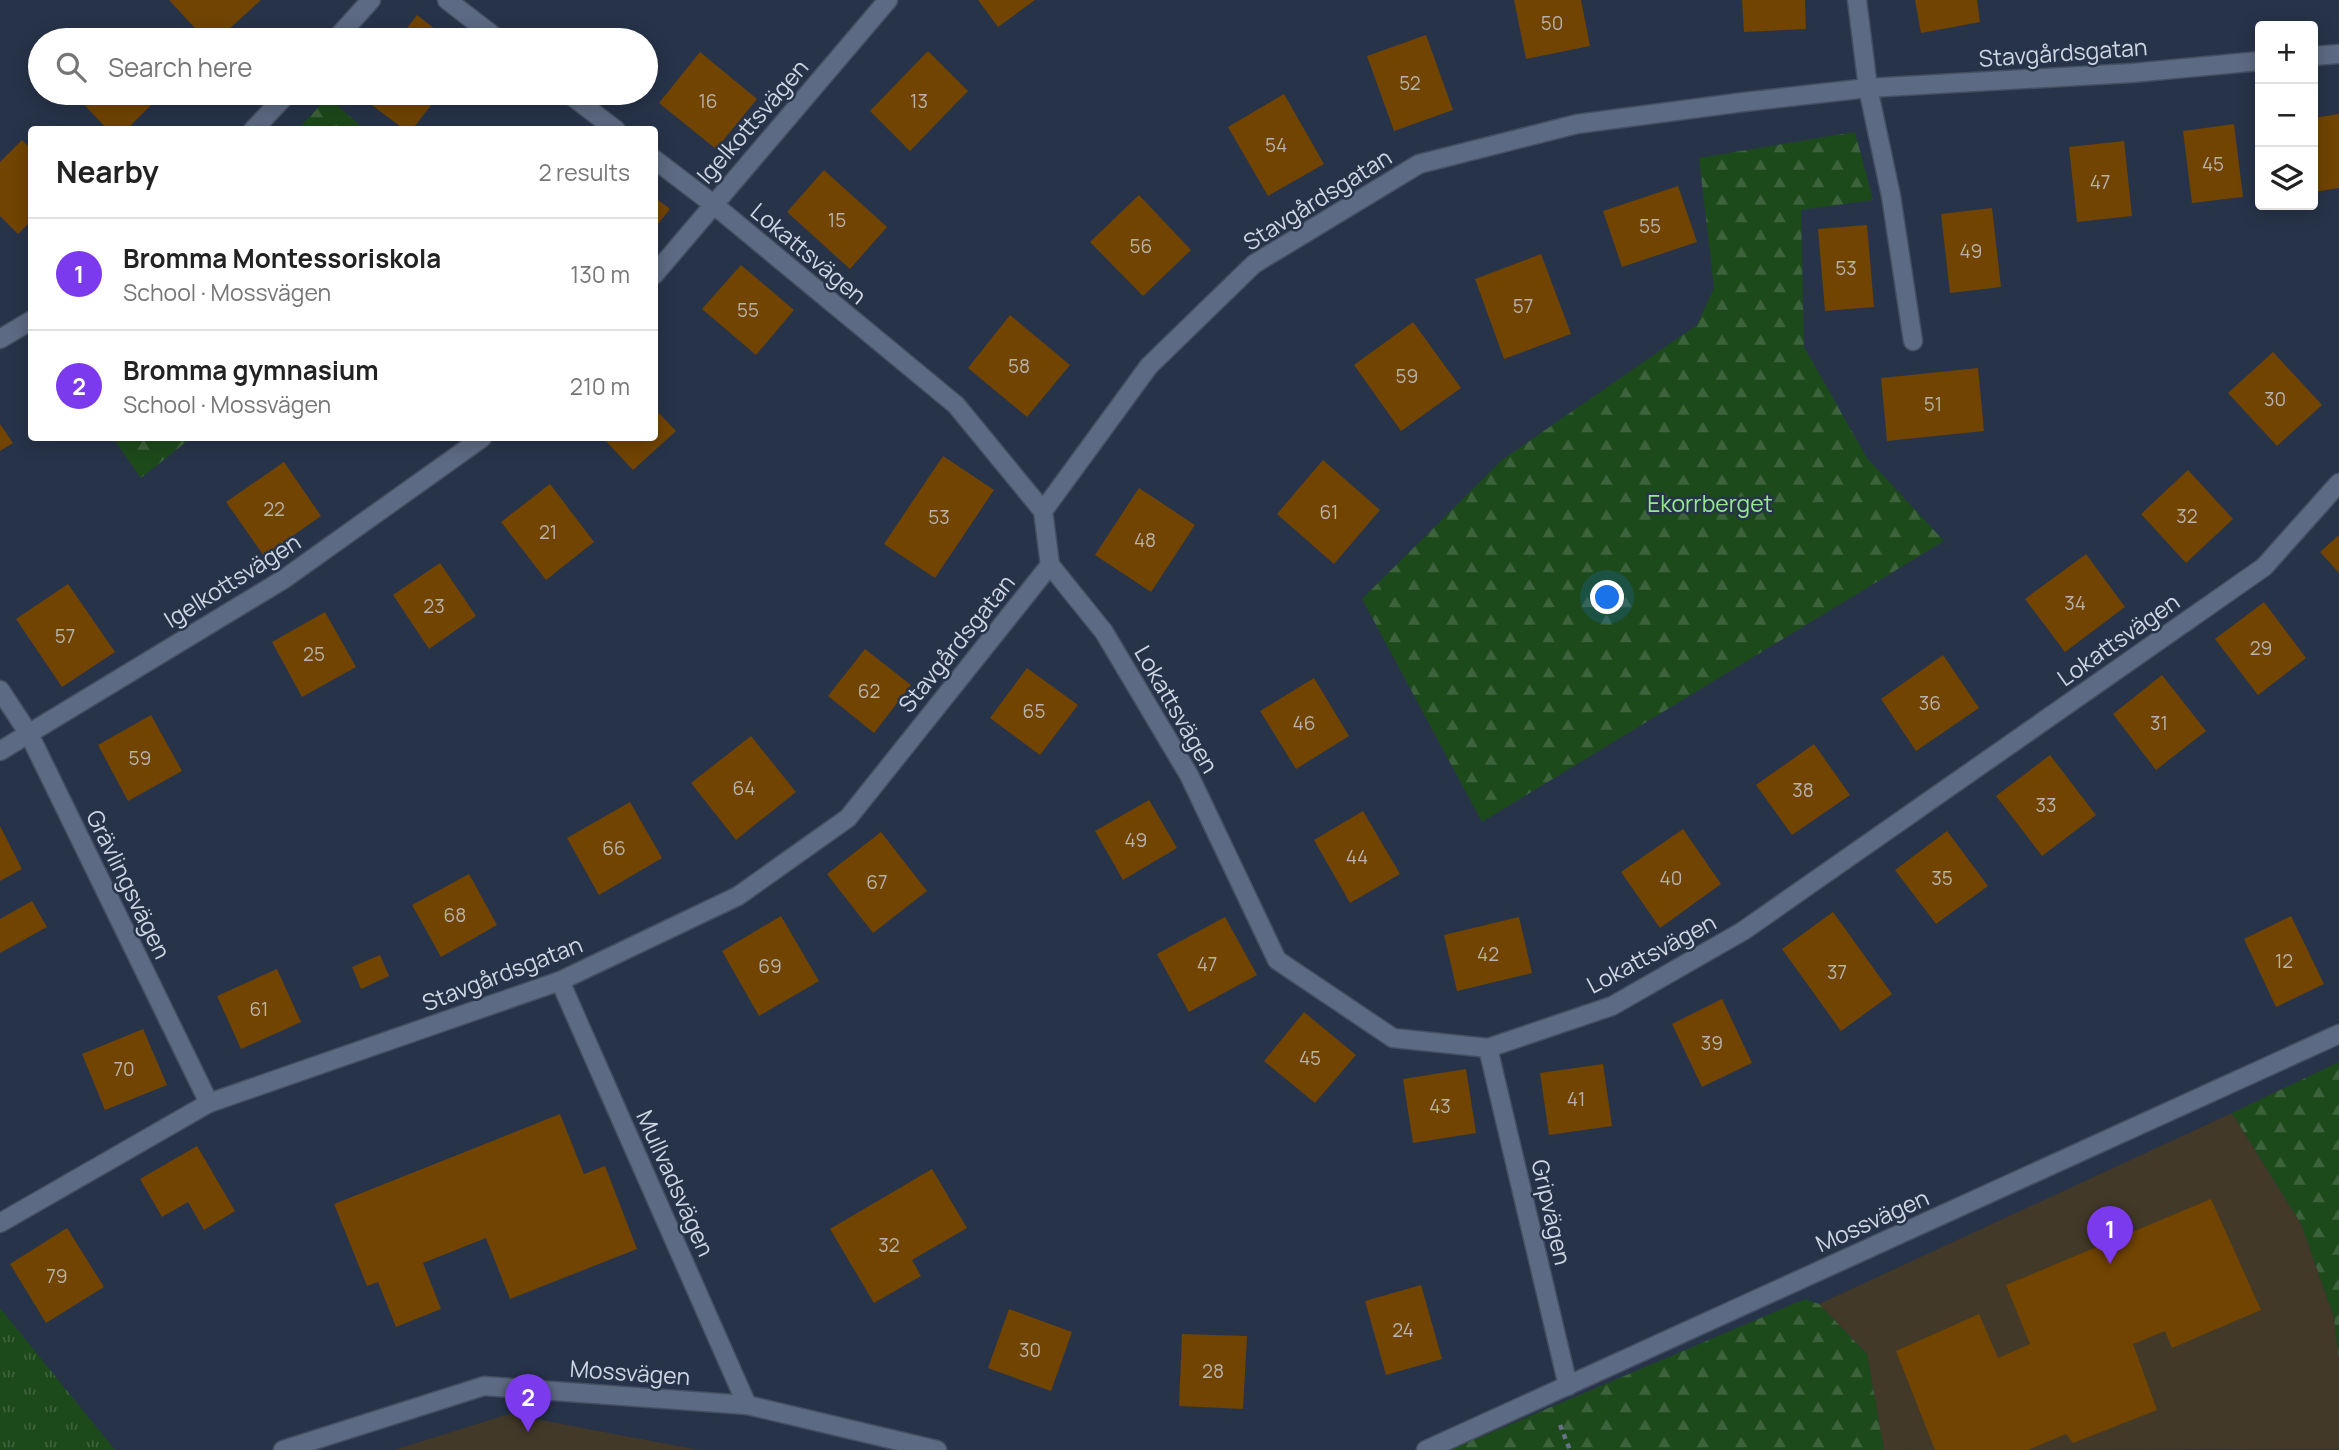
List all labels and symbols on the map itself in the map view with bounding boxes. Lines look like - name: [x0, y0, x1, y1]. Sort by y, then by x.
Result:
- house number: 50: [1541, 10, 1563, 36]
- street label: Stavgårdsgatan: [1978, 30, 2148, 74]
- street label: Igelkottsvägen: [689, 52, 815, 190]
- house number: 52: [1399, 70, 1421, 96]
- house number: 16: [698, 88, 718, 114]
- house number: 13: [910, 88, 928, 114]
- house number: 54: [1265, 132, 1287, 158]
- street label: Stavgårdsgatan: [1237, 141, 1397, 257]
- house number: 45: [2202, 151, 2224, 177]
- house number: 47: [2090, 169, 2110, 195]
- street label: Lokattsvägen: [744, 195, 874, 311]
- house number: 15: [828, 207, 846, 233]
- house number: 55: [1639, 213, 1661, 239]
- house number: 56: [1130, 233, 1152, 259]
- house number: 49: [1960, 238, 1982, 264]
- house number: 53: [1835, 255, 1857, 281]
- house number: 57: [1513, 293, 1533, 319]
- house number: 55: [737, 297, 759, 323]
- house number: 58: [1008, 353, 1030, 379]
- house number: 59: [1396, 363, 1418, 389]
- house number: 30: [2264, 386, 2286, 412]
- house number: 51: [1924, 391, 1942, 417]
- park label: Ekorrberget: [1647, 487, 1773, 519]
- house number: 22: [263, 496, 285, 522]
- house number: 61: [1320, 499, 1338, 525]
- house number: 32: [2176, 503, 2198, 529]
- house number: 53: [928, 504, 950, 530]
- house number: 21: [539, 519, 557, 545]
- street label: Igelkottsvägen: [158, 525, 306, 635]
- house number: 48: [1134, 527, 1156, 553]
- street label: Stavgårdsgatan: [890, 567, 1022, 719]
- your location: [1590, 580, 1624, 614]
- street label: Lokattsvägen: [2051, 585, 2185, 693]
- house number: 34: [2064, 590, 2086, 616]
- house number: 23: [423, 593, 445, 619]
- house number: 57: [55, 623, 75, 649]
- house number: 29: [2250, 635, 2272, 661]
- street label: Lokattsvägen: [1128, 639, 1226, 779]
- house number: 25: [303, 641, 325, 667]
- house number: 62: [858, 678, 880, 704]
- house number: 36: [1919, 690, 1941, 716]
- house number: 65: [1023, 698, 1045, 724]
- house number: 46: [1293, 710, 1316, 736]
- house number: 31: [2150, 710, 2168, 736]
- house number: 59: [129, 745, 151, 771]
- house number: 64: [733, 775, 756, 801]
- house number: 38: [1792, 777, 1814, 803]
- house number: 33: [2035, 792, 2057, 818]
- street label: Grävlingsvägen: [79, 804, 179, 964]
- house number: 49: [1125, 827, 1147, 853]
- house number: 66: [602, 835, 626, 861]
- house number: 44: [1346, 844, 1368, 870]
- house number: 40: [1660, 865, 1682, 891]
- house number: 35: [1931, 865, 1953, 891]
- house number: 67: [866, 869, 888, 895]
- house number: 68: [444, 902, 466, 928]
- street label: Lokattsvägen: [1581, 905, 1721, 1001]
- street label: Stavgårdsgatan: [417, 928, 587, 1018]
- house number: 42: [1477, 941, 1499, 967]
- house number: 12: [2275, 948, 2293, 974]
- house number: 47: [1197, 951, 1217, 977]
- house number: 69: [758, 953, 782, 979]
- house number: 37: [1827, 959, 1847, 985]
- house number: 61: [250, 996, 268, 1022]
- house number: 39: [1701, 1030, 1723, 1056]
- house number: 45: [1299, 1045, 1321, 1071]
- house number: 70: [113, 1056, 135, 1082]
- house number: 41: [1567, 1086, 1585, 1112]
- house number: 43: [1429, 1093, 1451, 1119]
- street label: Mullvadsvägen: [629, 1105, 723, 1261]
- street label: Gripvägen: [1524, 1156, 1580, 1268]
- street label: Mossvägen: [1810, 1181, 1934, 1259]
- pin: 1: [2087, 1206, 2133, 1264]
- house number: 32: [878, 1232, 900, 1258]
- house number: 79: [46, 1263, 68, 1289]
- house number: 24: [1392, 1317, 1414, 1343]
- house number: 30: [1019, 1337, 1041, 1363]
- street label: Mossvägen: [569, 1352, 691, 1392]
- house number: 28: [1202, 1358, 1224, 1384]
- pin: 2: [505, 1374, 551, 1432]

